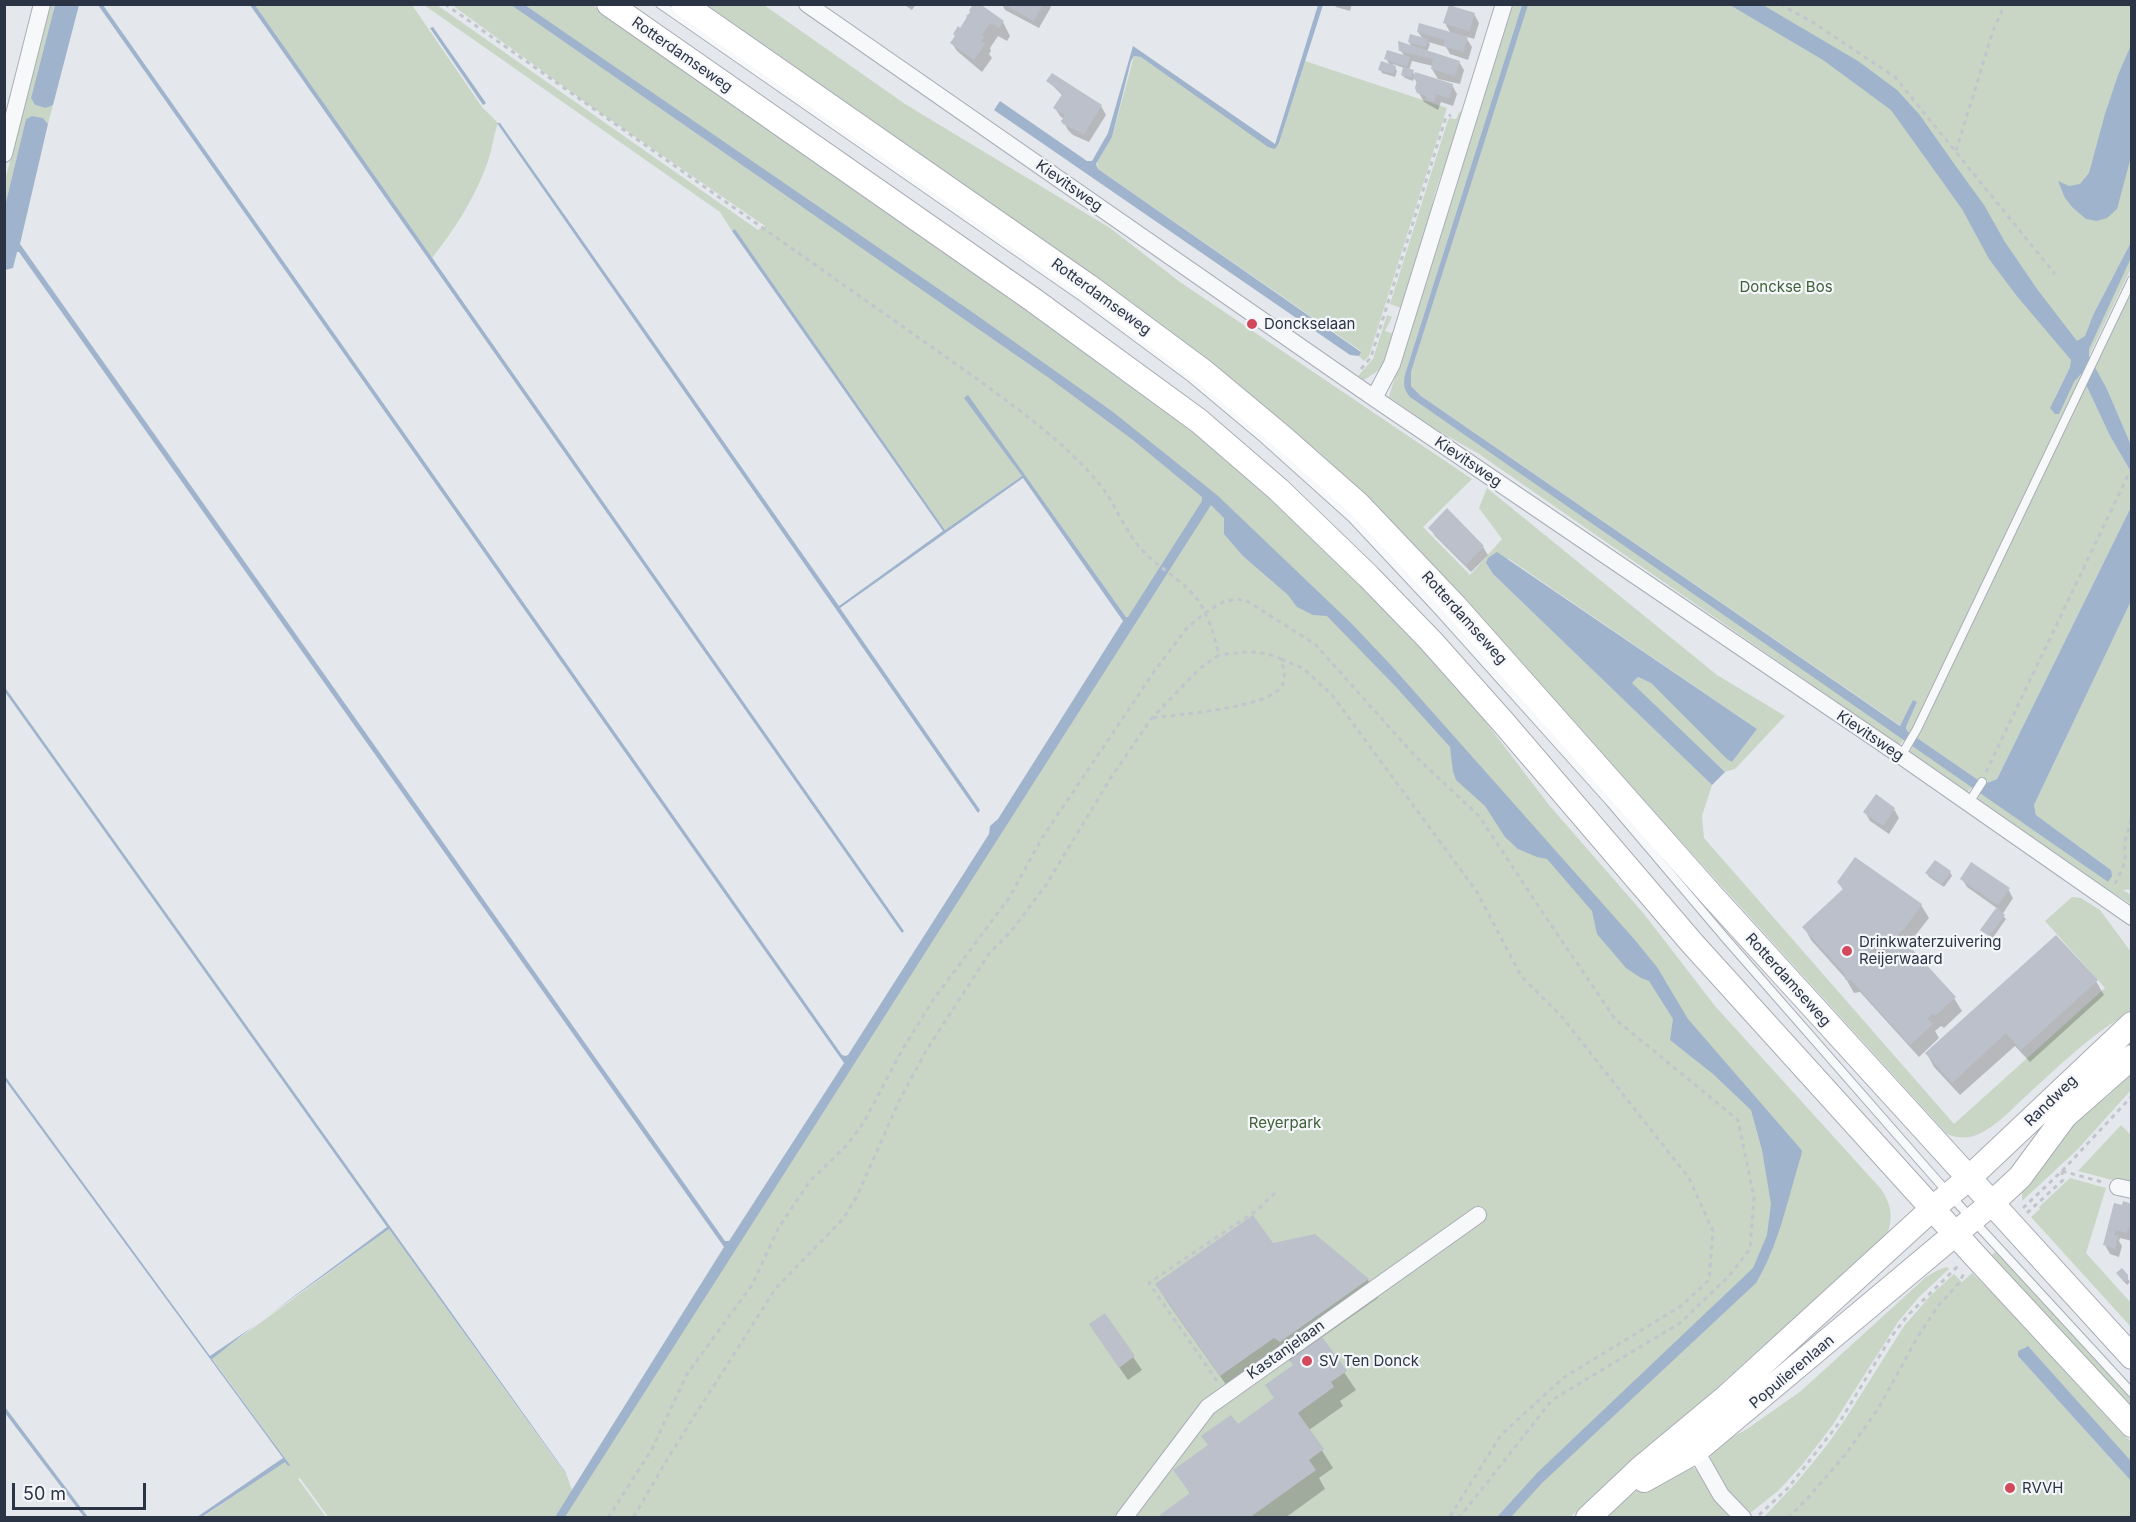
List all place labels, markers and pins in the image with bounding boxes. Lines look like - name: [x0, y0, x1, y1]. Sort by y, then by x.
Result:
- place label: Donckselaan: [1264, 315, 1355, 333]
- marker: Donckselaan: [1245, 317, 1259, 331]
- place label: Drinkwaterzuivering Reijerwaard: [1859, 933, 2002, 968]
- marker: Drinkwaterzuivering Reijerwaard: [1840, 944, 1854, 958]
- place label: SV Ten Donck: [1319, 1352, 1419, 1370]
- marker: SV Ten Donck: [1300, 1354, 1314, 1368]
- place label: RVVH: [2022, 1479, 2063, 1497]
- marker: RVVH: [2003, 1481, 2017, 1495]

